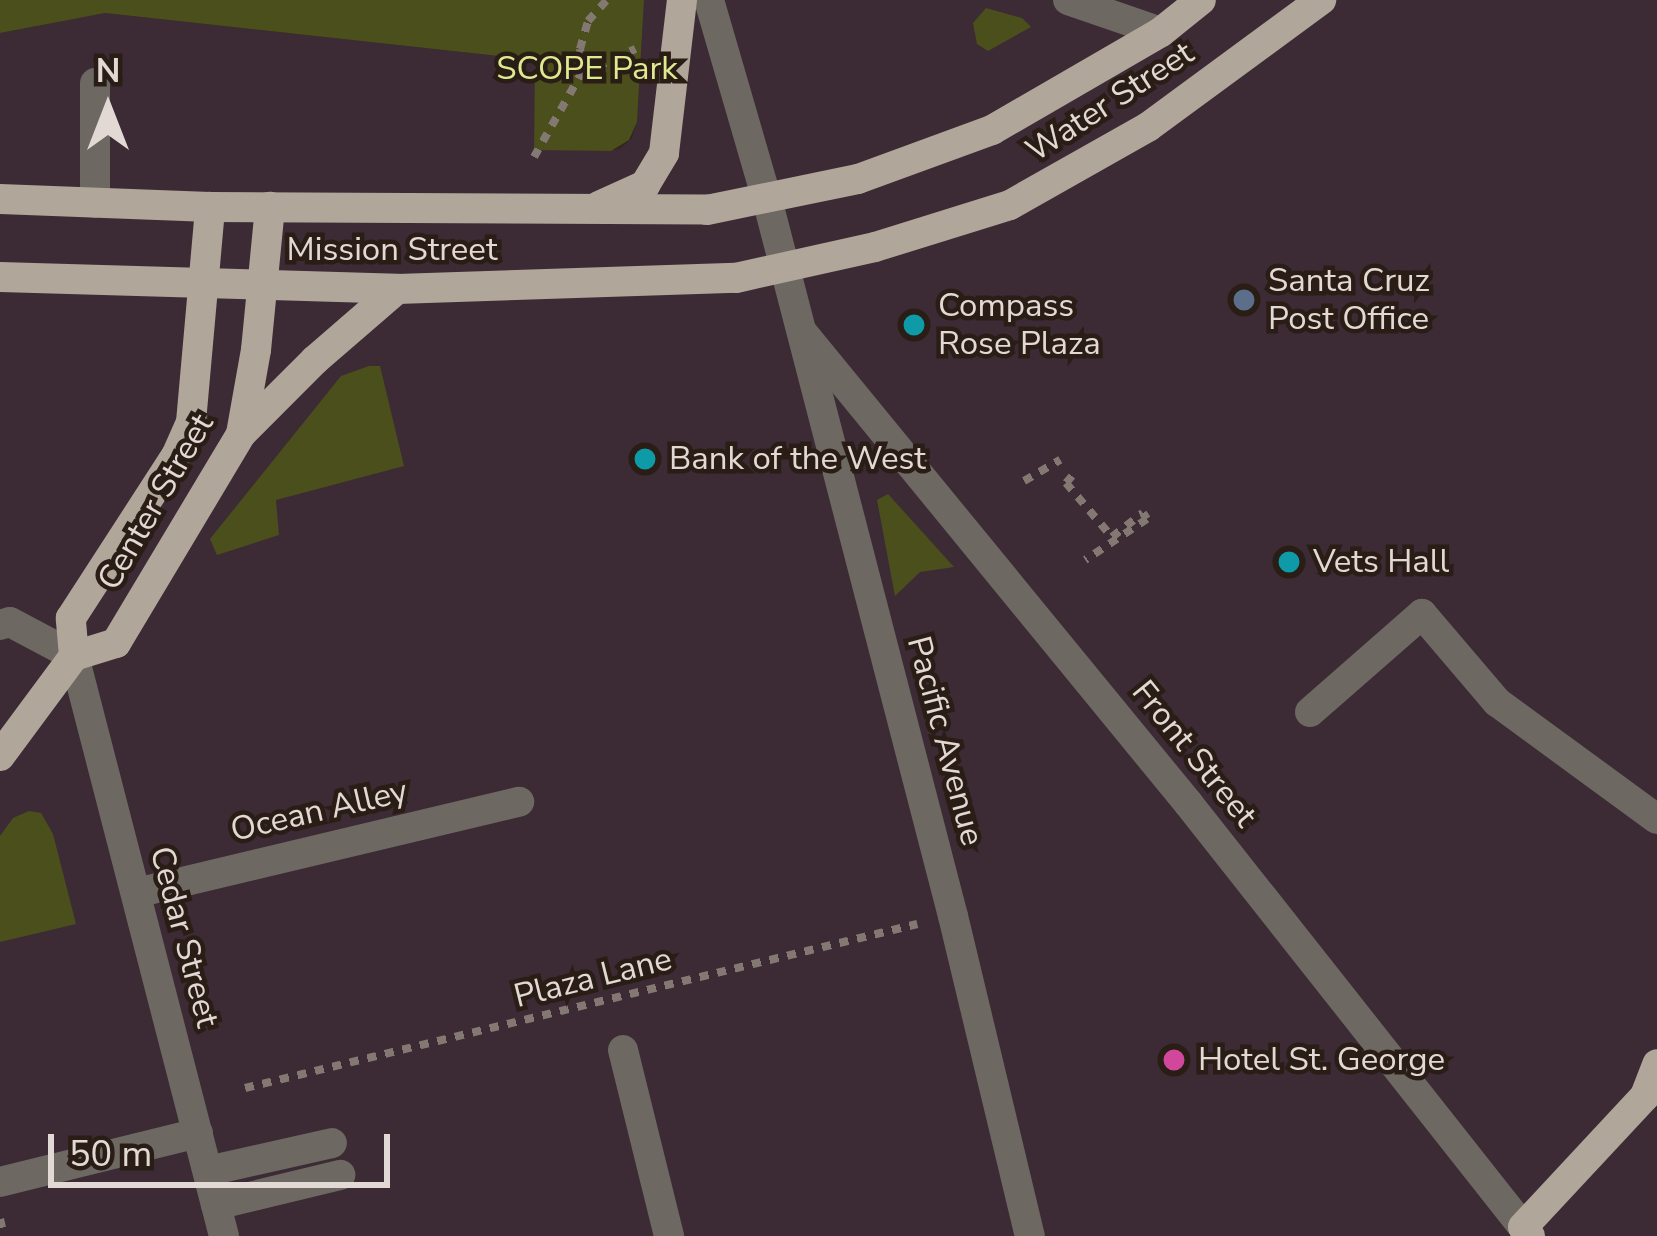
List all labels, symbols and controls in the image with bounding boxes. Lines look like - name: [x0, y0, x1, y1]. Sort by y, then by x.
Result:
- street label: Water Street: [1019, 33, 1201, 171]
- north arrow: [48, 48, 168, 168]
- text: N: [96, 49, 120, 94]
- park label: SCOPE Park: [496, 49, 678, 89]
- street label: Mission Street: [287, 230, 497, 270]
- place label: Santa Cruz Post Office: [1268, 261, 1430, 339]
- place label: Compass Rose Plaza: [938, 286, 1101, 364]
- marker: Santa Cruz Post Office: [1231, 287, 1257, 313]
- marker: Compass Rose Plaza: [901, 312, 927, 338]
- street label: Center Street: [90, 407, 222, 597]
- place label: Bank of the West: [669, 439, 926, 479]
- marker: Bank of the West: [632, 446, 658, 472]
- place label: Vets Hall: [1313, 542, 1449, 582]
- marker: Vets Hall: [1276, 549, 1302, 575]
- street label: Pacific Avenue: [898, 632, 992, 850]
- street label: Front Street: [1123, 673, 1265, 835]
- street label: Ocean Alley: [227, 771, 411, 851]
- street label: Cedar Street: [141, 842, 227, 1032]
- street label: Plaza Lane: [510, 939, 676, 1017]
- place label: Hotel St. George: [1198, 1040, 1445, 1080]
- marker: Hotel St. George: [1161, 1047, 1187, 1073]
- scale bar: [54, 1110, 396, 1184]
- text: 50 m: [69, 1130, 152, 1179]

